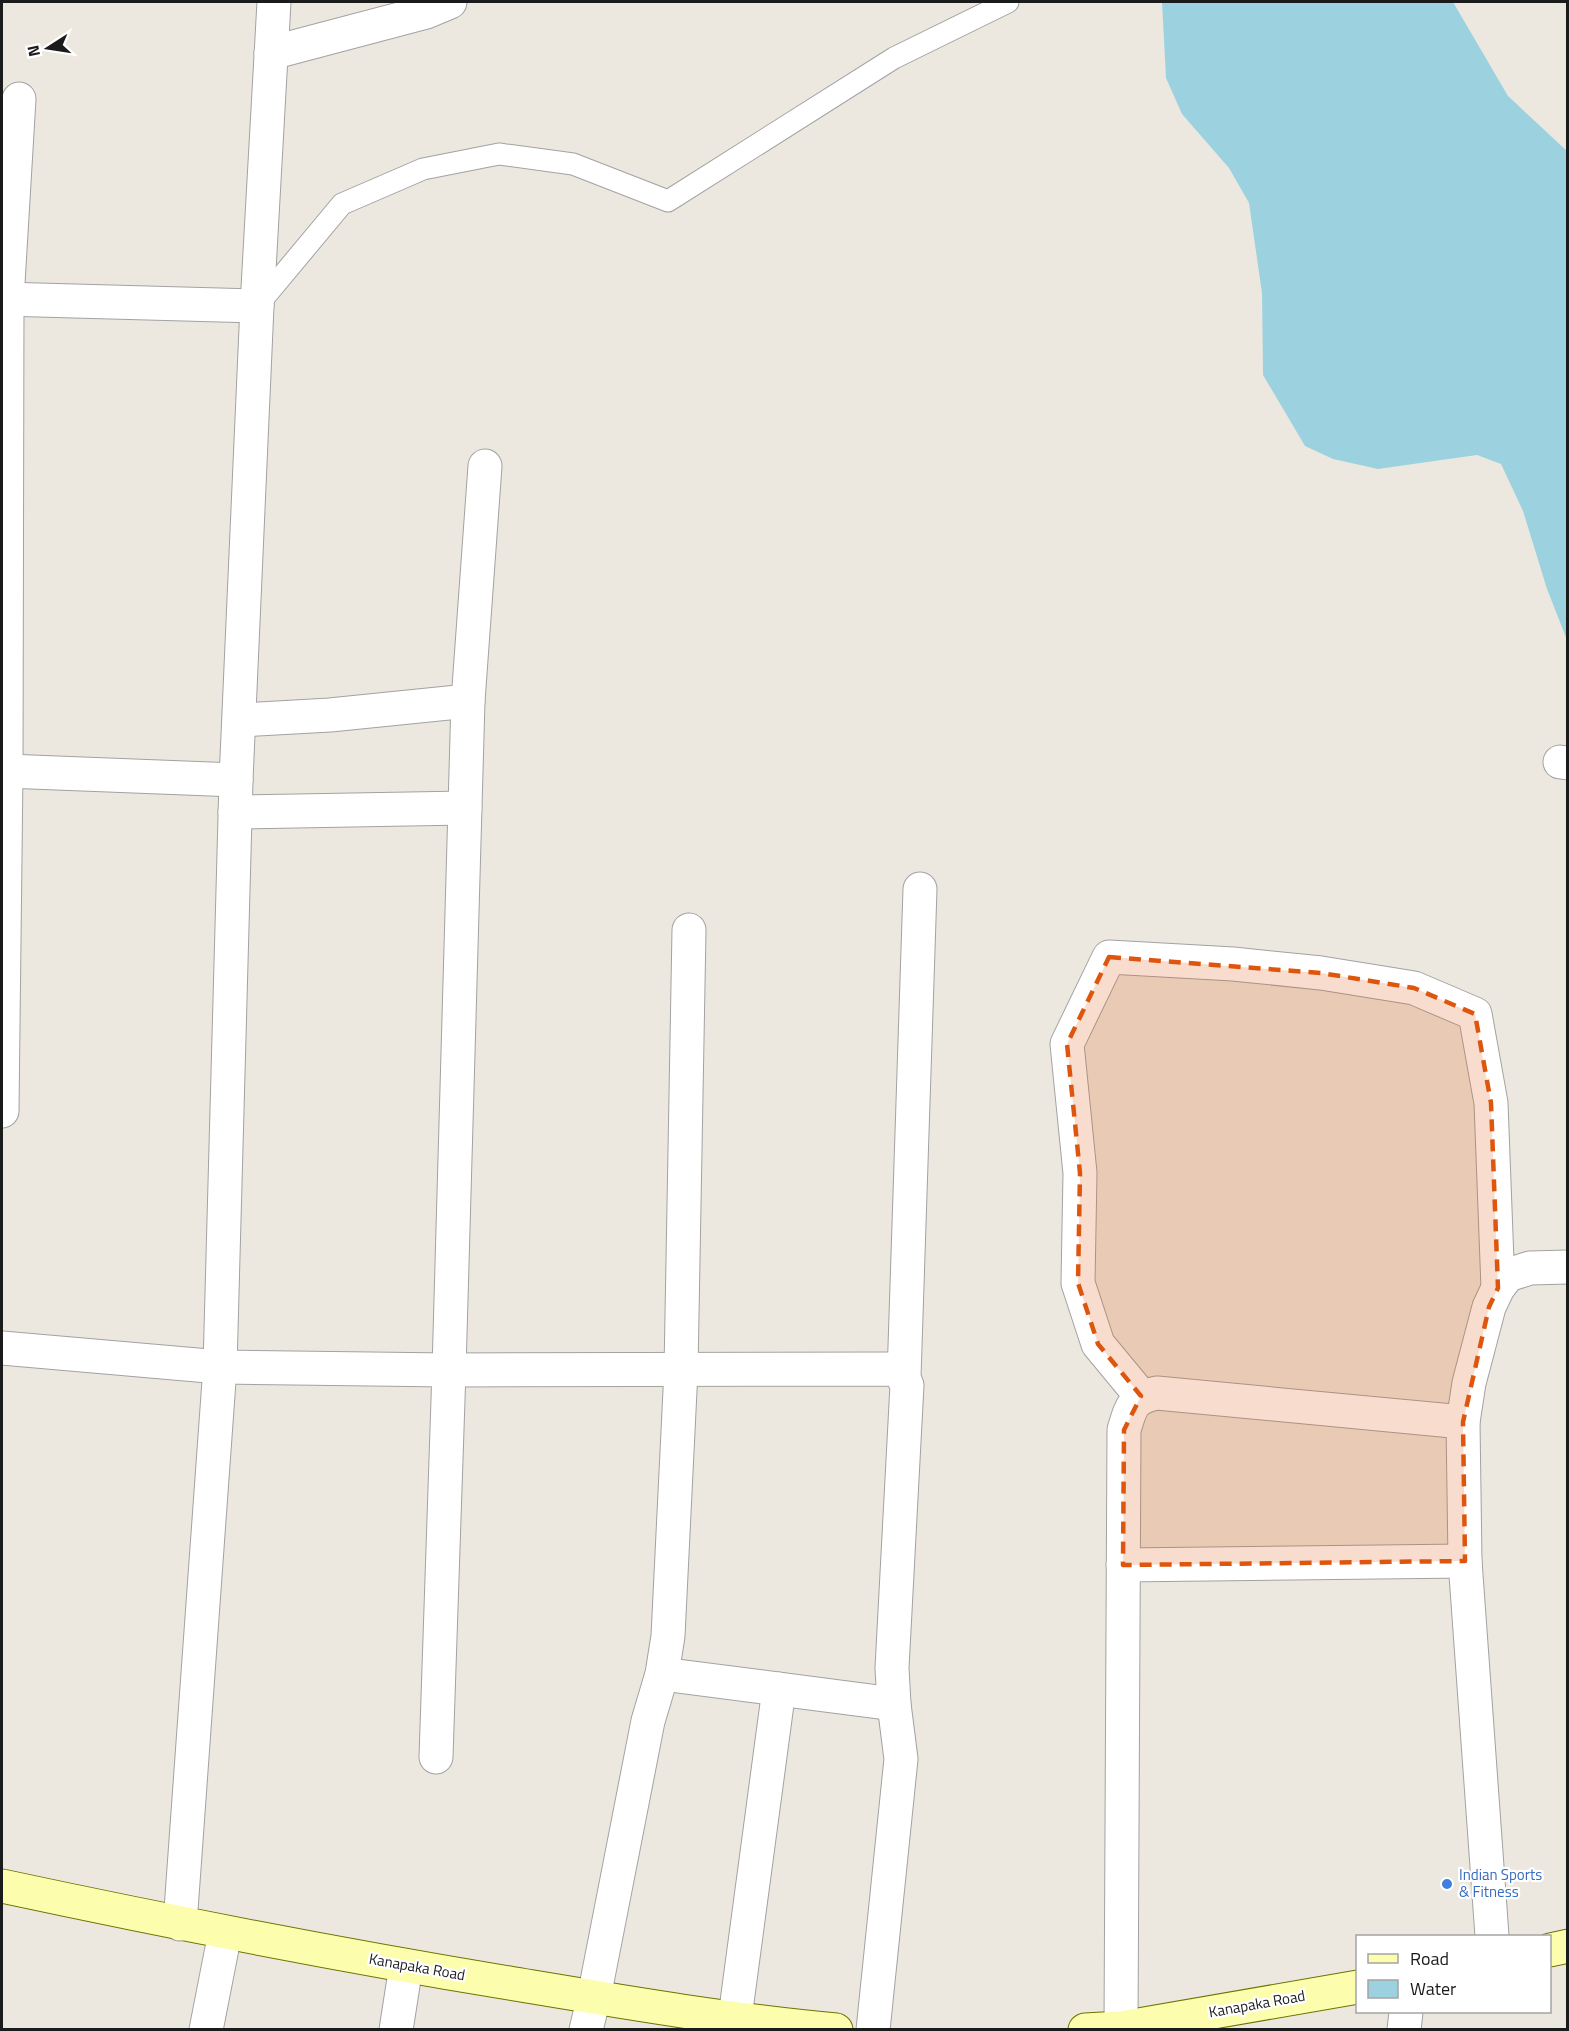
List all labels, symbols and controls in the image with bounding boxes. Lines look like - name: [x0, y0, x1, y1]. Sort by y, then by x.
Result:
- north arrow: [18, 18, 78, 78]
- text: N: [20, 43, 46, 59]
- place label: Indian Sports & Fitness: [1459, 1863, 1542, 1903]
- marker: Indian Sports & Fitness: [1440, 1877, 1454, 1891]
- legend: [1356, 1935, 1551, 2013]
- text: Road: [1410, 1945, 1449, 1972]
- street label: Kanapaka Road: [367, 1947, 467, 1986]
- text: Water: [1410, 1975, 1456, 2002]
- street label: Kanapaka Road: [1207, 1984, 1307, 2023]

